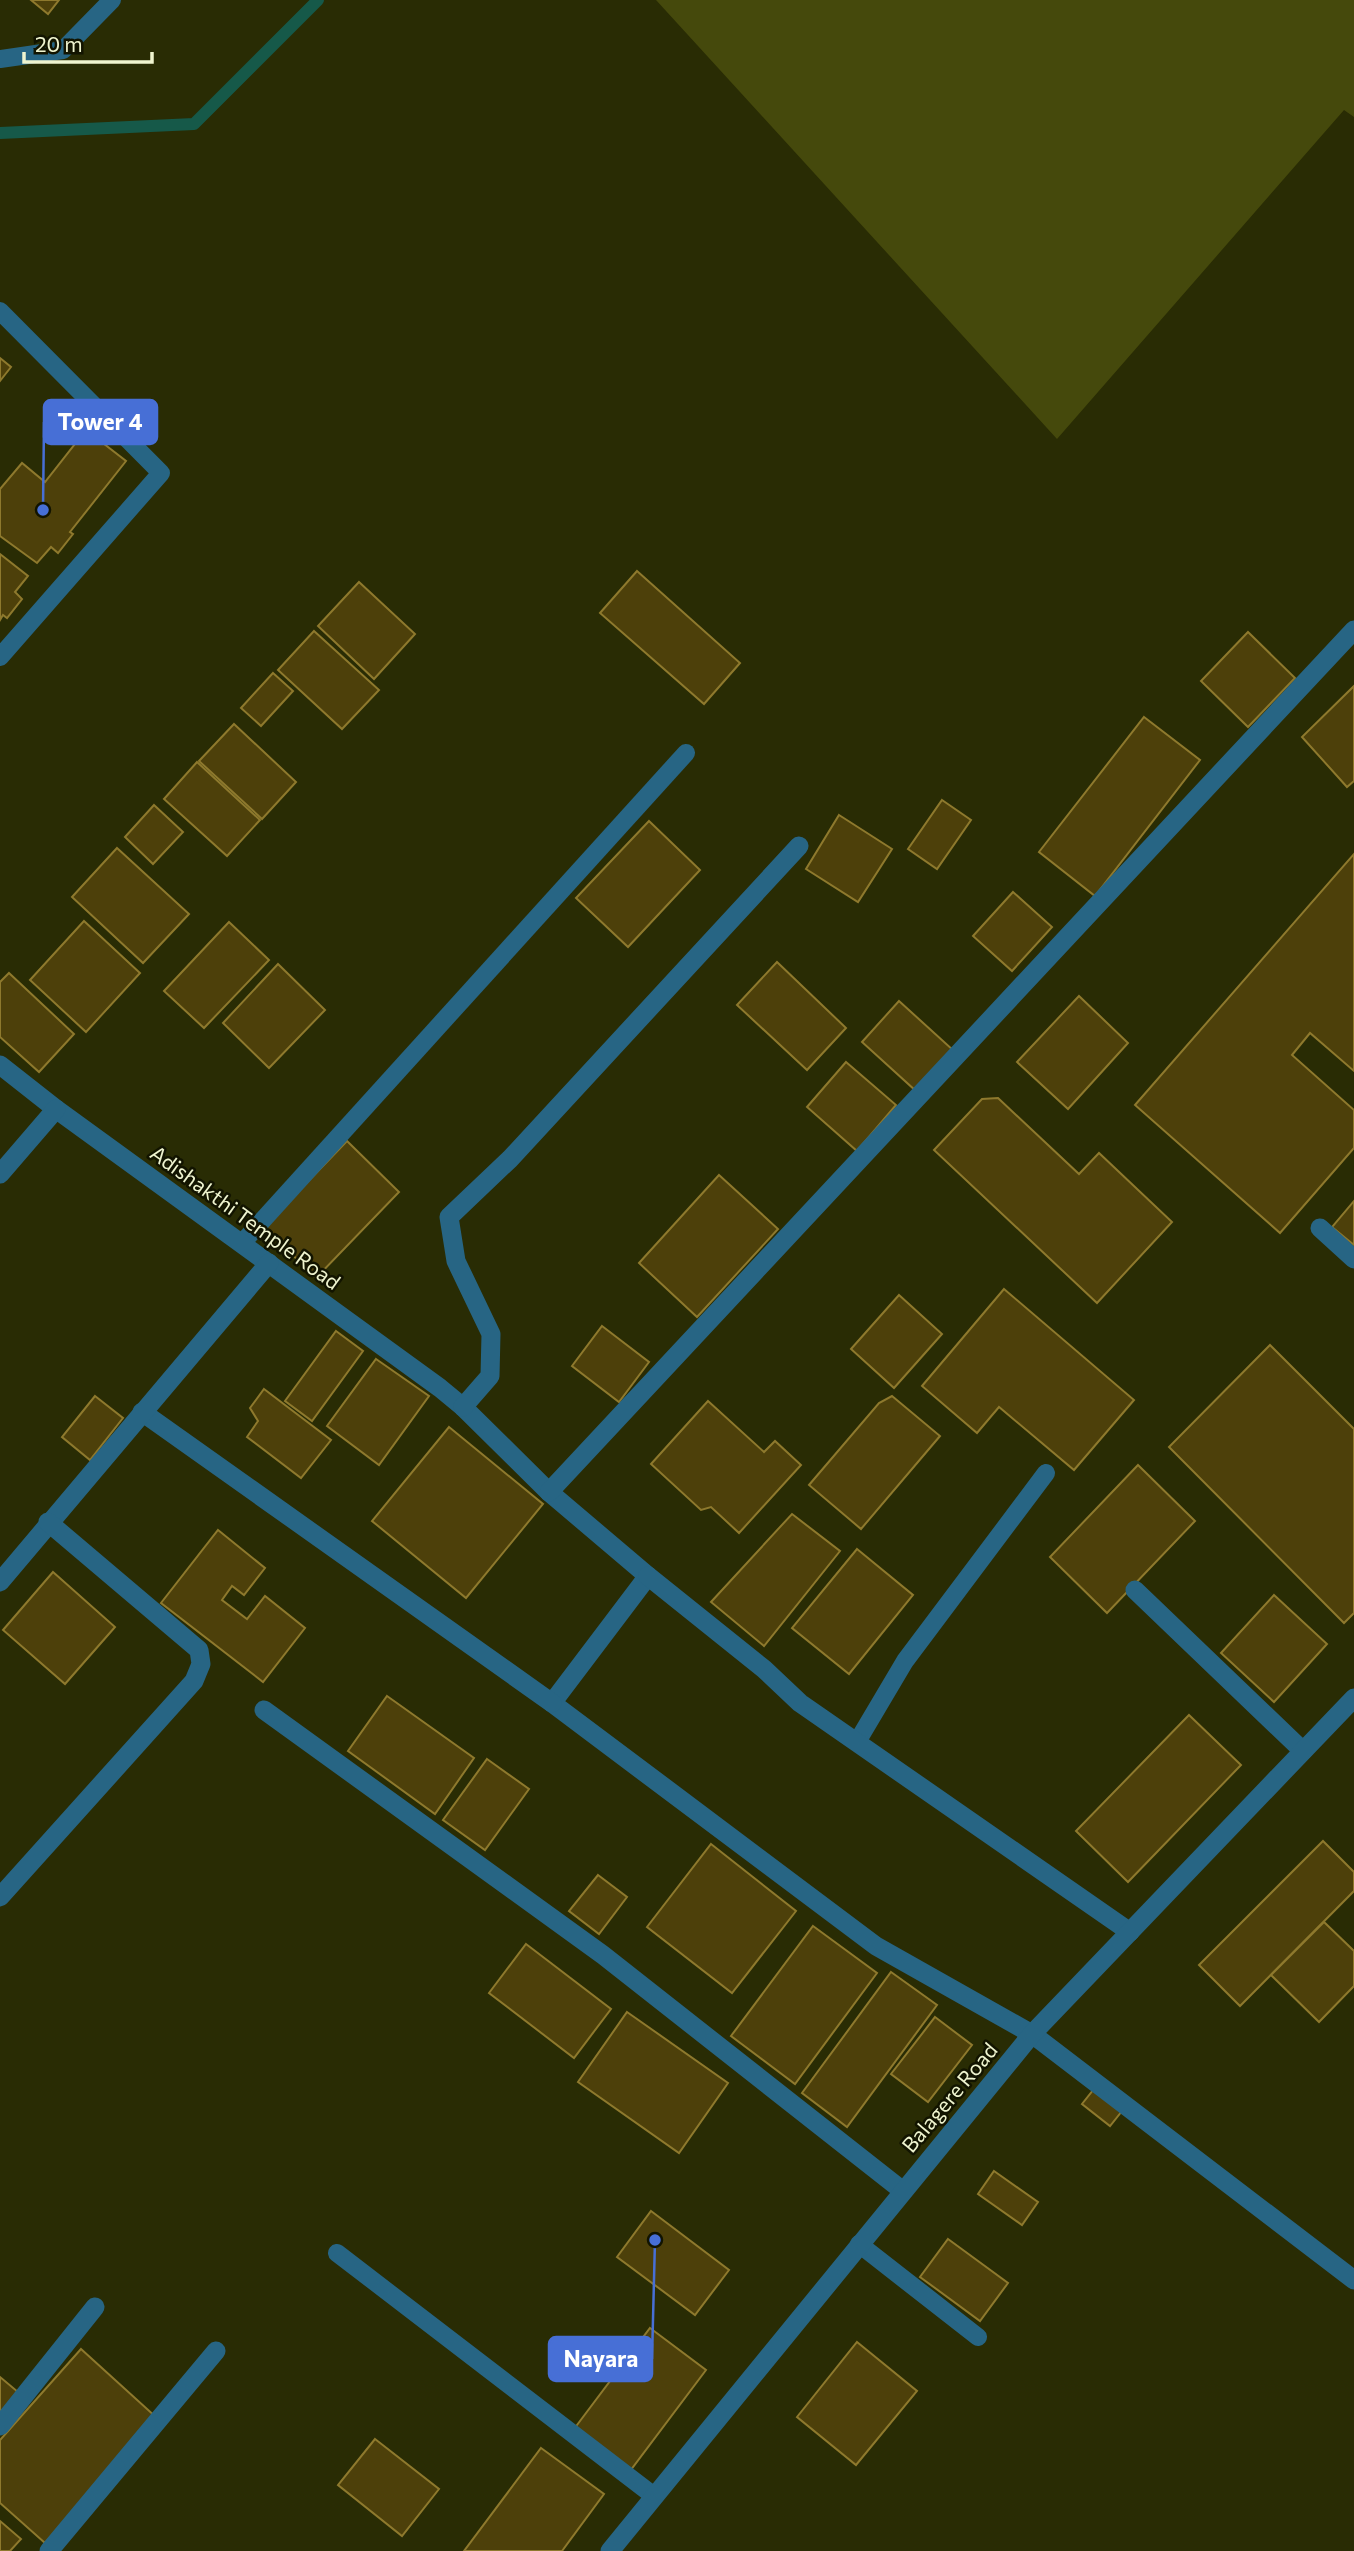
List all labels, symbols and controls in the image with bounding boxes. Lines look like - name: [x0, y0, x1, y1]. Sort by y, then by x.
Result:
- scale bar: [24, 21, 152, 65]
- text: 20 m: [35, 31, 83, 56]
- callout: Tower 4: [44, 400, 157, 444]
- text: Tower 4: [57, 407, 143, 435]
- street label: Adishakthi Temple Road: [146, 1139, 346, 1294]
- street label: Balagere Road: [896, 2037, 1002, 2157]
- callout: Nayara: [549, 2337, 652, 2381]
- text: Nayara: [564, 2344, 638, 2372]

